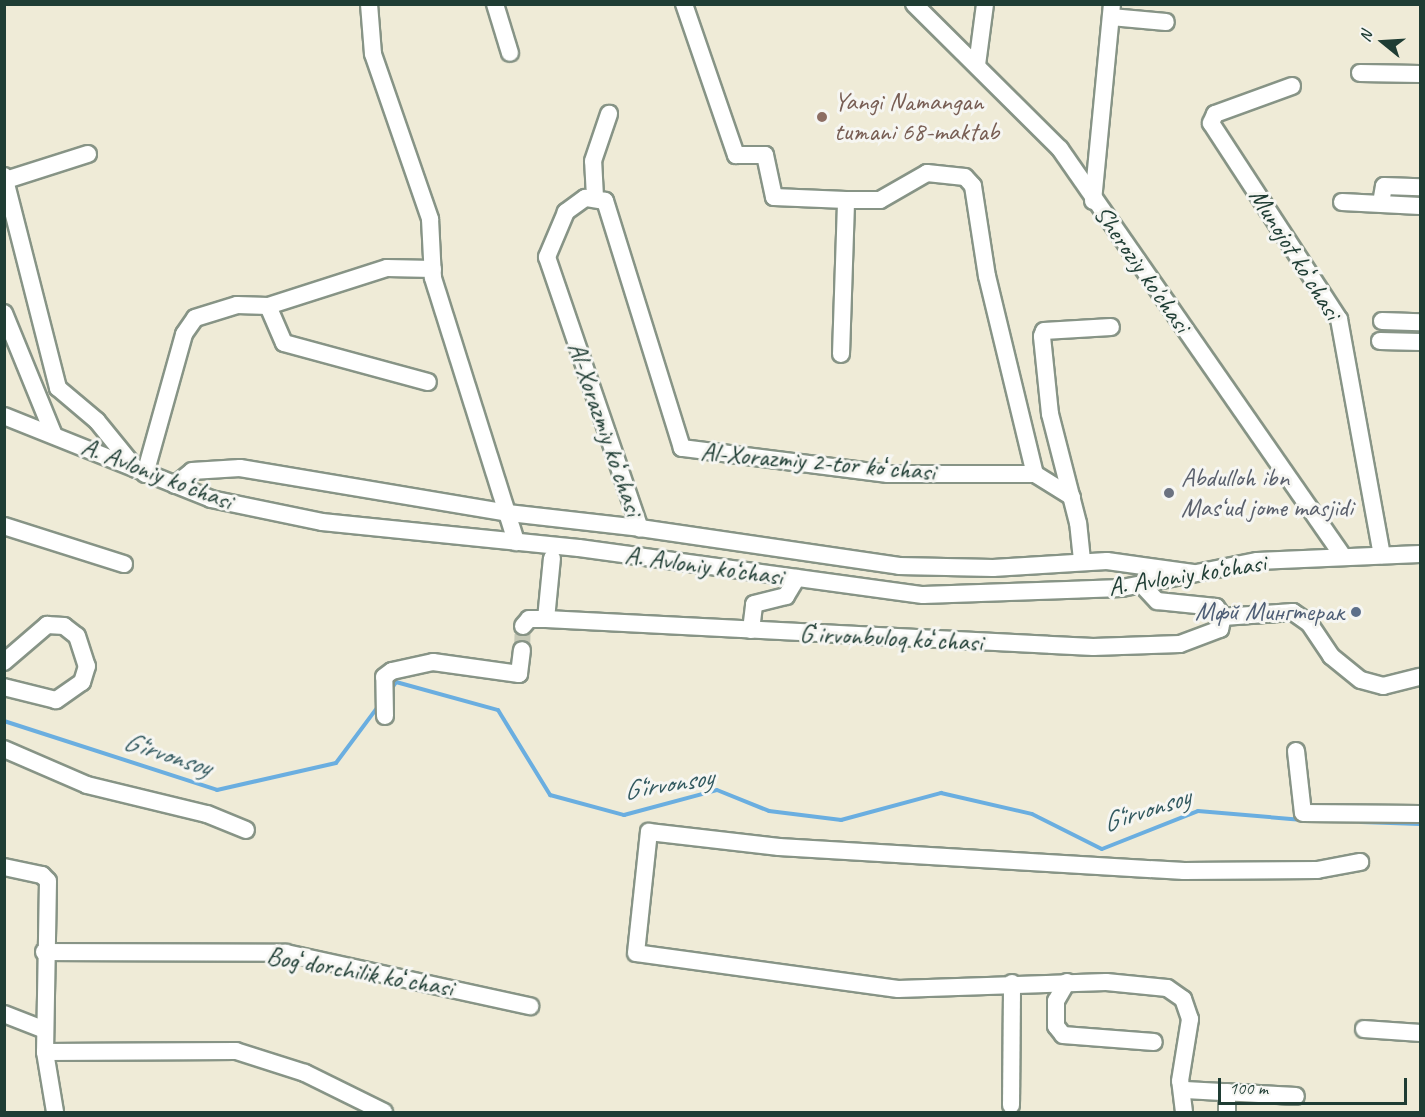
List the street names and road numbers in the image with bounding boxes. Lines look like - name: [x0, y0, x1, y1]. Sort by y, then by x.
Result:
- street label: Munojot koʻchasi: [1242, 182, 1348, 326]
- street label: Sheroziy ko'chasi: [1087, 199, 1197, 339]
- street label: Al-Xorazmiy koʻchasi: [561, 338, 649, 520]
- street label: A. Avloniy ko‘chasi: [77, 431, 237, 517]
- street label: Al-Xorazmiy 2-tor koʻchasi: [699, 436, 937, 488]
- street label: A. Avloniy ko‘chasi: [623, 539, 785, 593]
- street label: A. Avloniy ko‘chasi: [1106, 547, 1268, 603]
- street label: Gʻirvonbuloq koʻchasi: [799, 618, 983, 658]
- street label: Bogʻdorchilik koʻchasi: [264, 940, 456, 1004]

